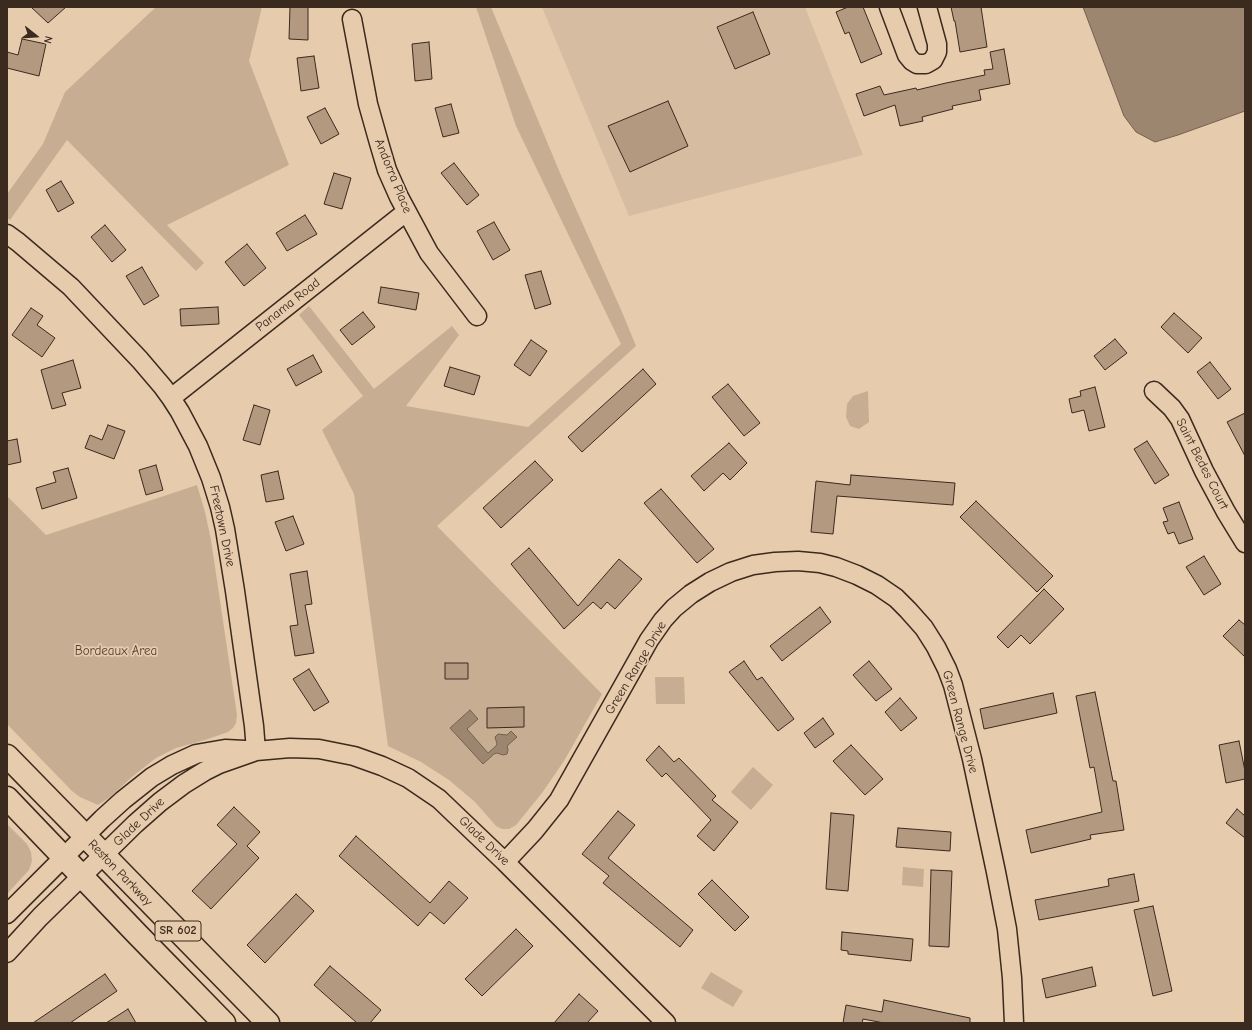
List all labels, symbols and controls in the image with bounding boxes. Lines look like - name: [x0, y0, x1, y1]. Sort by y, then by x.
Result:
- north arrow: [16, 16, 56, 56]
- text: N: [41, 34, 55, 45]
- street label: Andorra Place: [371, 136, 415, 216]
- street label: Panama Road: [253, 275, 323, 335]
- street label: Saint Bedes Court: [1172, 416, 1232, 512]
- street label: Freetown Drive: [206, 484, 238, 568]
- street label: Green Range Drive: [602, 619, 670, 717]
- park label: Bordeaux Area: [75, 643, 157, 659]
- street label: Green Range Drive: [939, 669, 981, 775]
- street label: Glade Drive: [110, 794, 168, 850]
- street label: Glade Drive: [455, 813, 513, 869]
- street label: Reston Parkway: [84, 837, 156, 909]
- road number: SR 602: [155, 921, 201, 941]

